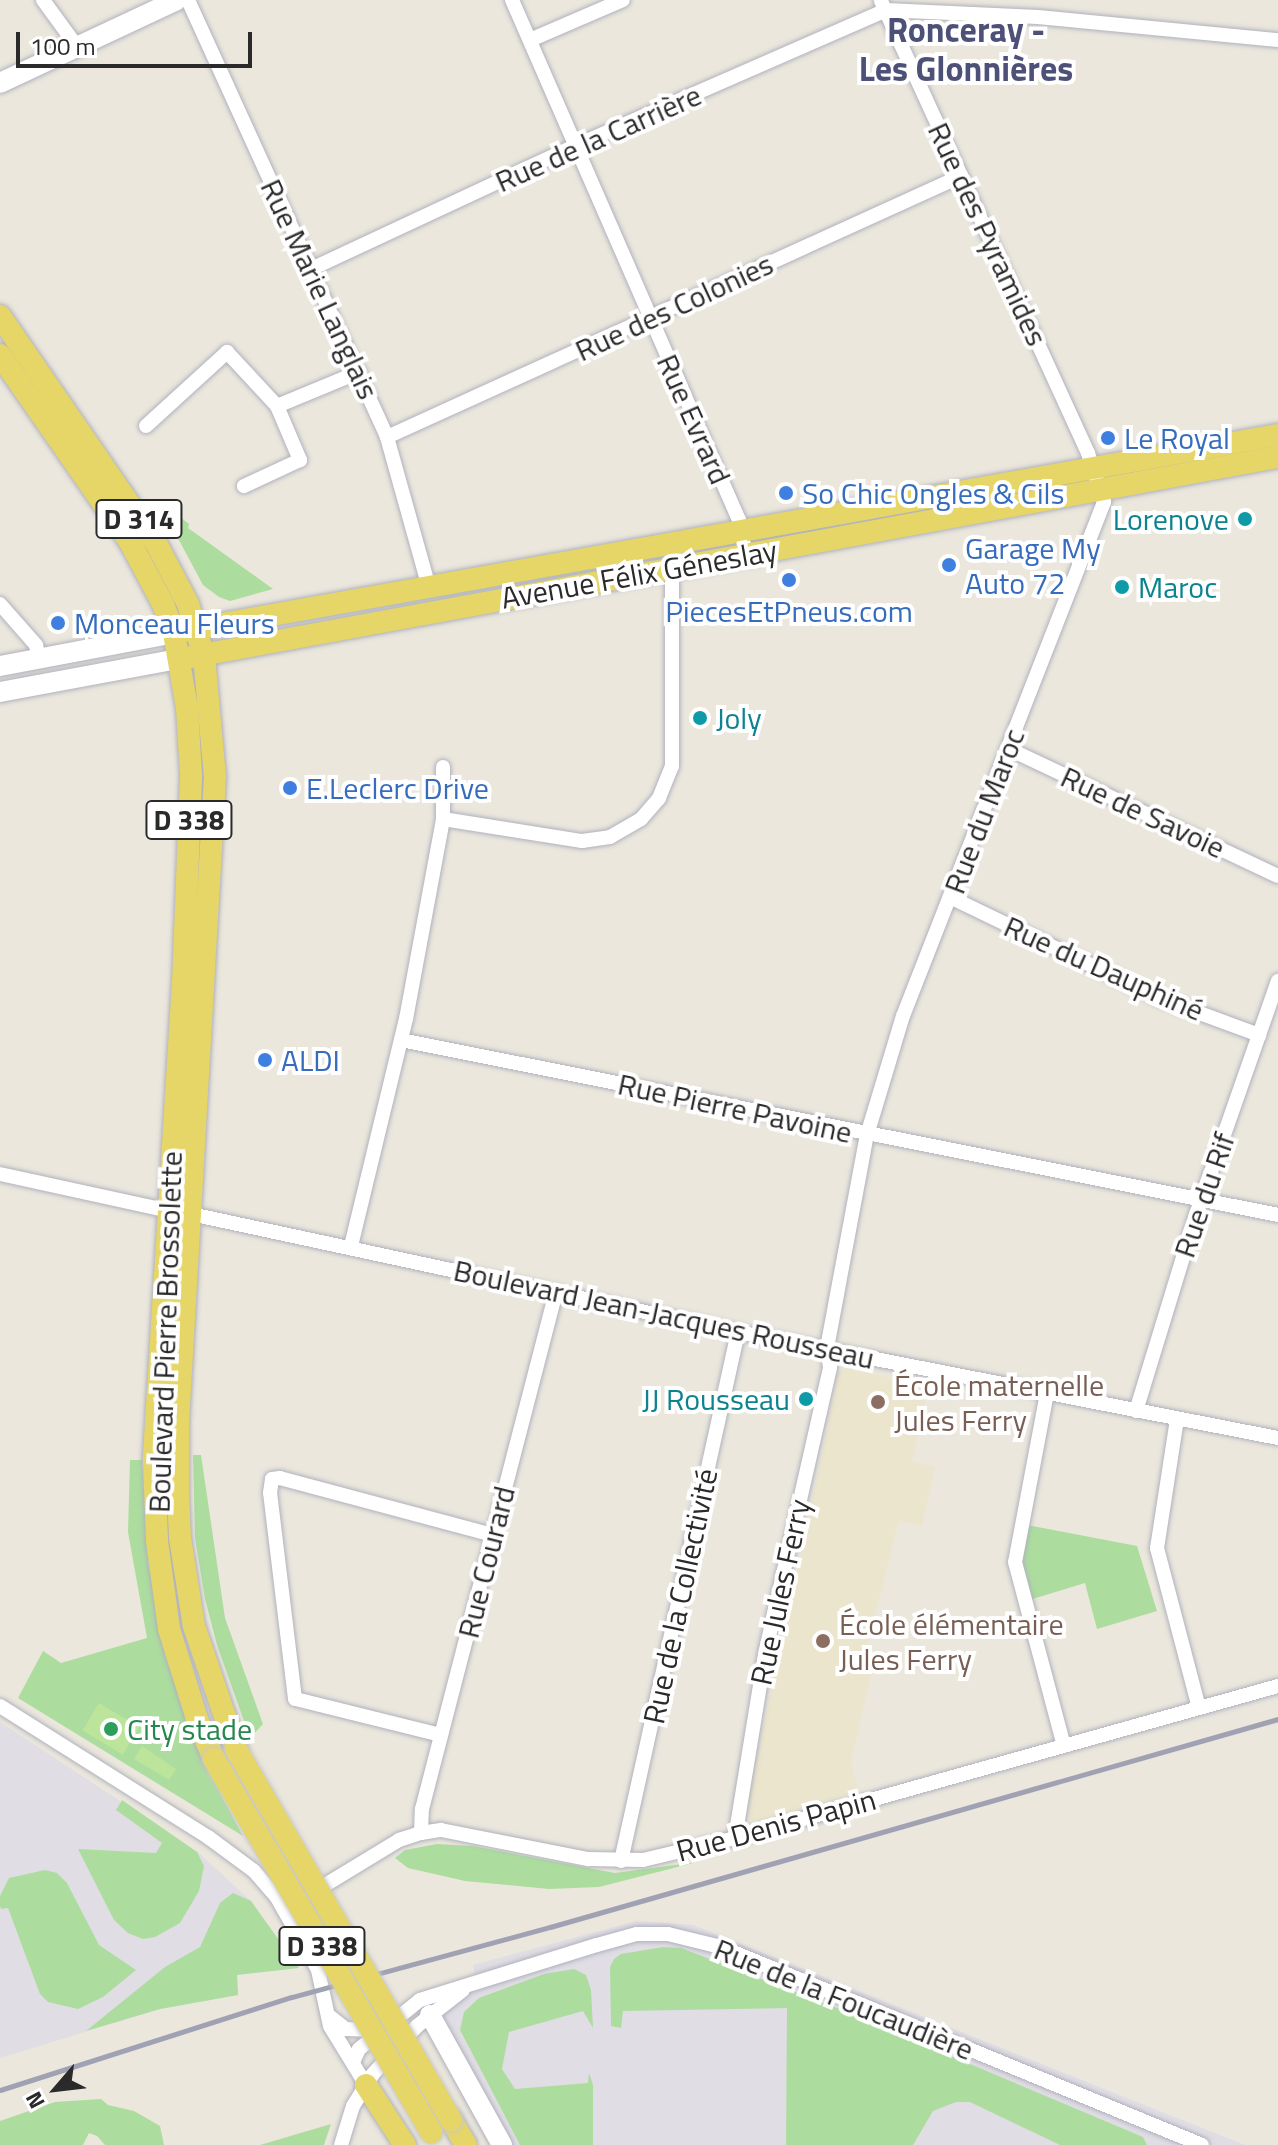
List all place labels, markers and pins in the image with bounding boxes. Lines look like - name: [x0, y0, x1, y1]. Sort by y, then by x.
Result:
- place label: Le Royal: [1124, 420, 1230, 456]
- marker: Le Royal: [1099, 429, 1117, 447]
- place label: So Chic Ongles & Cils: [802, 475, 1064, 511]
- marker: So Chic Ongles & Cils: [777, 484, 795, 502]
- place label: Lorenove: [1113, 501, 1229, 537]
- marker: Lorenove: [1236, 510, 1254, 528]
- place label: Garage My Auto 72: [965, 530, 1101, 600]
- marker: Garage My Auto 72: [940, 556, 958, 574]
- place label: Maroc: [1138, 569, 1217, 605]
- marker: PiecesEtPneus.com: [780, 571, 798, 589]
- marker: Maroc: [1113, 578, 1131, 596]
- place label: PiecesEtPneus.com: [665, 593, 913, 629]
- place label: Monceau Fleurs: [74, 605, 275, 641]
- marker: Monceau Fleurs: [49, 614, 67, 632]
- place label: Joly: [716, 700, 762, 736]
- marker: Joly: [691, 709, 709, 727]
- place label: E.Leclerc Drive: [306, 770, 489, 806]
- marker: E.Leclerc Drive: [281, 779, 299, 797]
- place label: ALDI: [281, 1042, 340, 1078]
- marker: ALDI: [256, 1051, 274, 1069]
- place label: École maternelle Jules Ferry: [894, 1367, 1104, 1438]
- place label: JJ Rousseau: [642, 1381, 790, 1417]
- marker: JJ Rousseau: [797, 1390, 815, 1408]
- marker: École maternelle Jules Ferry: [869, 1393, 887, 1411]
- place label: École élémentaire Jules Ferry: [839, 1606, 1064, 1676]
- marker: École élémentaire Jules Ferry: [814, 1632, 832, 1650]
- place label: City stade: [127, 1711, 252, 1747]
- marker: City stade: [102, 1720, 120, 1738]

